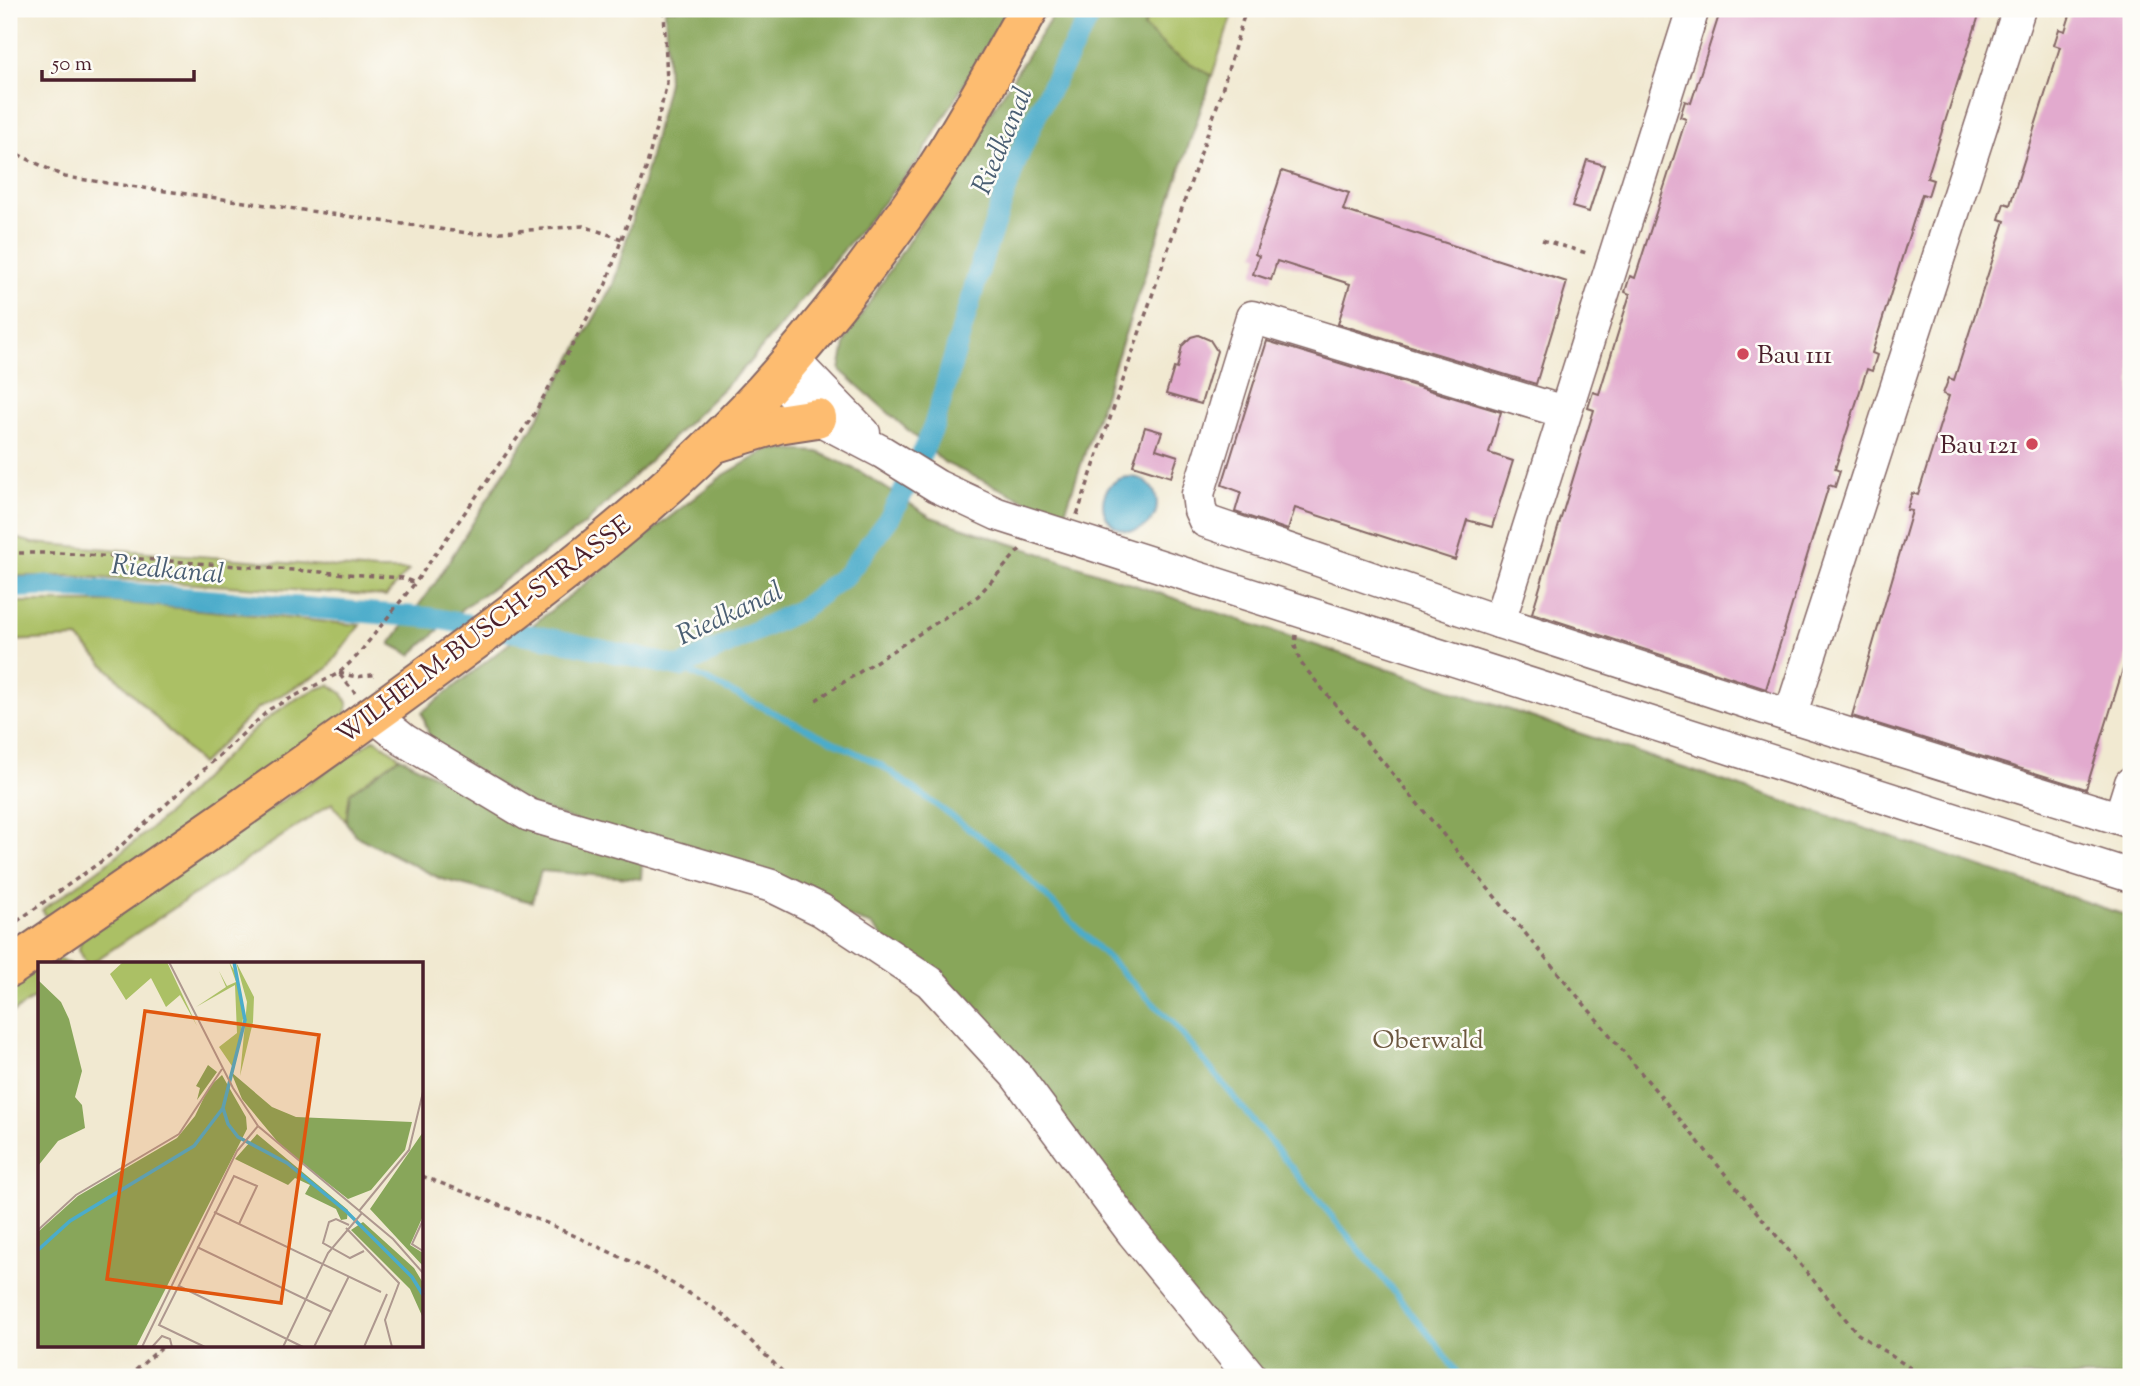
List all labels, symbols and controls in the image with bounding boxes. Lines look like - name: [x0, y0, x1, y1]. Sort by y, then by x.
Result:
- scale bar: [42, 38, 194, 82]
- text: 50 m: [51, 50, 92, 80]
- water label: Riedkanal: [963, 81, 1044, 201]
- place label: Bau 111: [1757, 338, 1832, 375]
- marker: Bau 111: [1735, 346, 1751, 362]
- place label: Bau 121: [1940, 428, 2018, 465]
- marker: Bau 121: [2024, 436, 2040, 452]
- street label: WILHELM-BUSCH-STRASSE: [329, 508, 640, 754]
- water label: Riedkanal: [110, 546, 226, 596]
- water label: Riedkanal: [670, 573, 790, 657]
- inset map: [38, 962, 424, 1348]
- park label: Oberwald: [1372, 1023, 1484, 1060]

